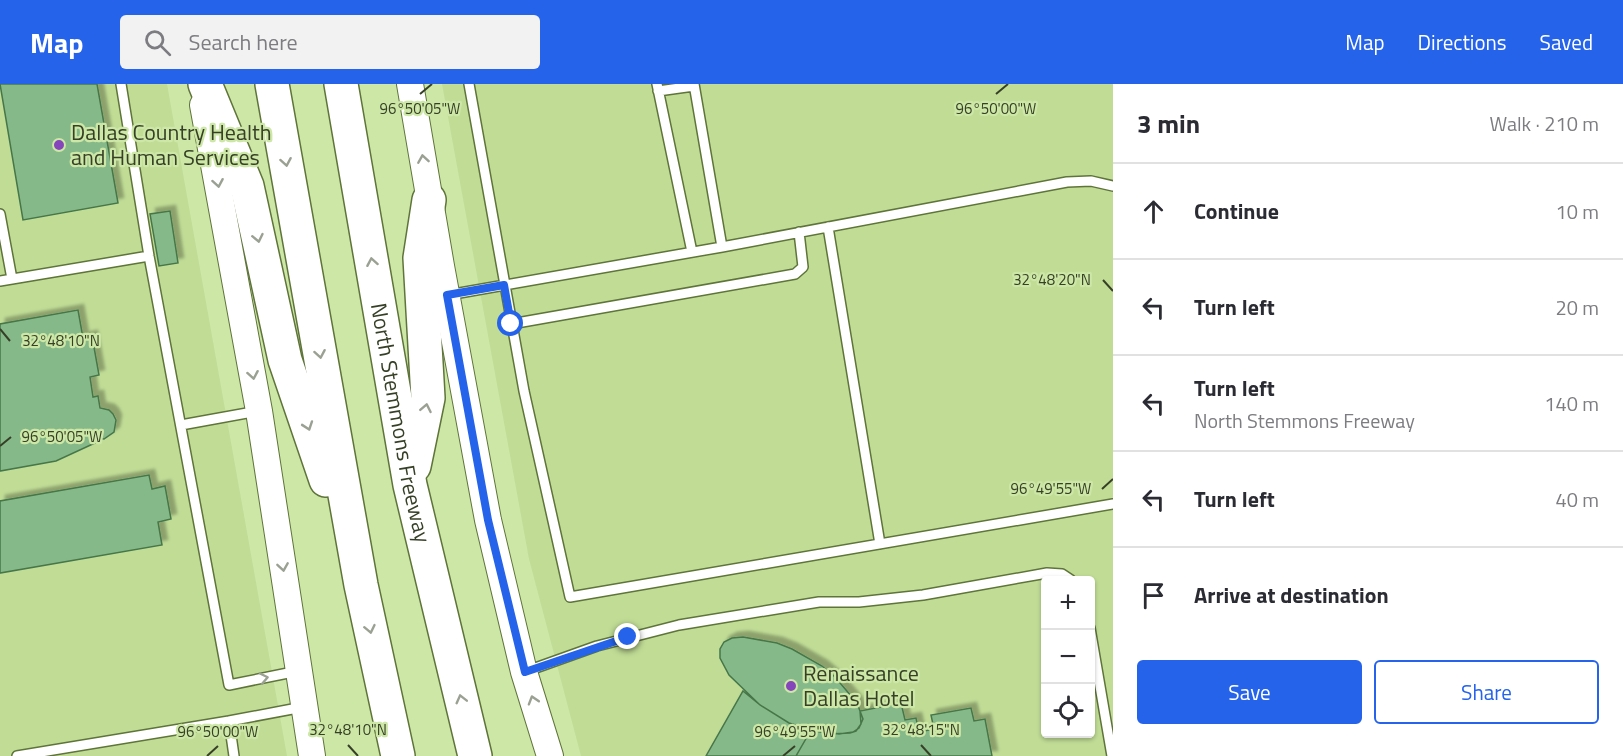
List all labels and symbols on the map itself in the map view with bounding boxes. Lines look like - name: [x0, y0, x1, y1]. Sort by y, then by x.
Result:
- text: 96°50'05"W: [380, 97, 460, 120]
- text: 96°50'00"W: [956, 97, 1036, 120]
- place label: Dallas Country Health and Human Services: [71, 115, 272, 174]
- marker: Dallas Country Health and Human Services: [52, 138, 66, 152]
- one-way arrow: [417, 155, 429, 164]
- one-way arrow: [279, 157, 292, 167]
- one-way arrow: [211, 178, 224, 188]
- one-way arrow: [251, 233, 264, 243]
- one-way arrow: [366, 257, 378, 267]
- text: 32°48'20"N: [1013, 268, 1091, 291]
- street label: North Stemmons Freeway: [362, 300, 440, 546]
- route start: [497, 310, 523, 336]
- text: 32°48'10"N: [22, 329, 100, 352]
- one-way arrow: [313, 349, 326, 359]
- one-way arrow: [246, 369, 259, 379]
- one-way arrow: [419, 403, 432, 413]
- one-way arrow: [300, 420, 313, 431]
- text: 96°50'05"W: [22, 425, 102, 448]
- text: 96°49'55"W: [1011, 477, 1091, 500]
- one-way arrow: [276, 562, 289, 572]
- one-way arrow: [363, 623, 376, 633]
- route end: [614, 623, 640, 649]
- place label: Renaissance Dallas Hotel: [803, 656, 919, 715]
- one-way arrow: [258, 672, 268, 685]
- marker: Renaissance Dallas Hotel: [784, 679, 798, 693]
- one-way arrow: [456, 694, 469, 704]
- one-way arrow: [528, 695, 540, 706]
- text: 32°48'10"N: [309, 718, 387, 741]
- text: 32°48'15"N: [882, 718, 960, 741]
- text: 96°50'00"W: [178, 720, 258, 743]
- text: 96°49'55"W: [755, 720, 835, 743]

